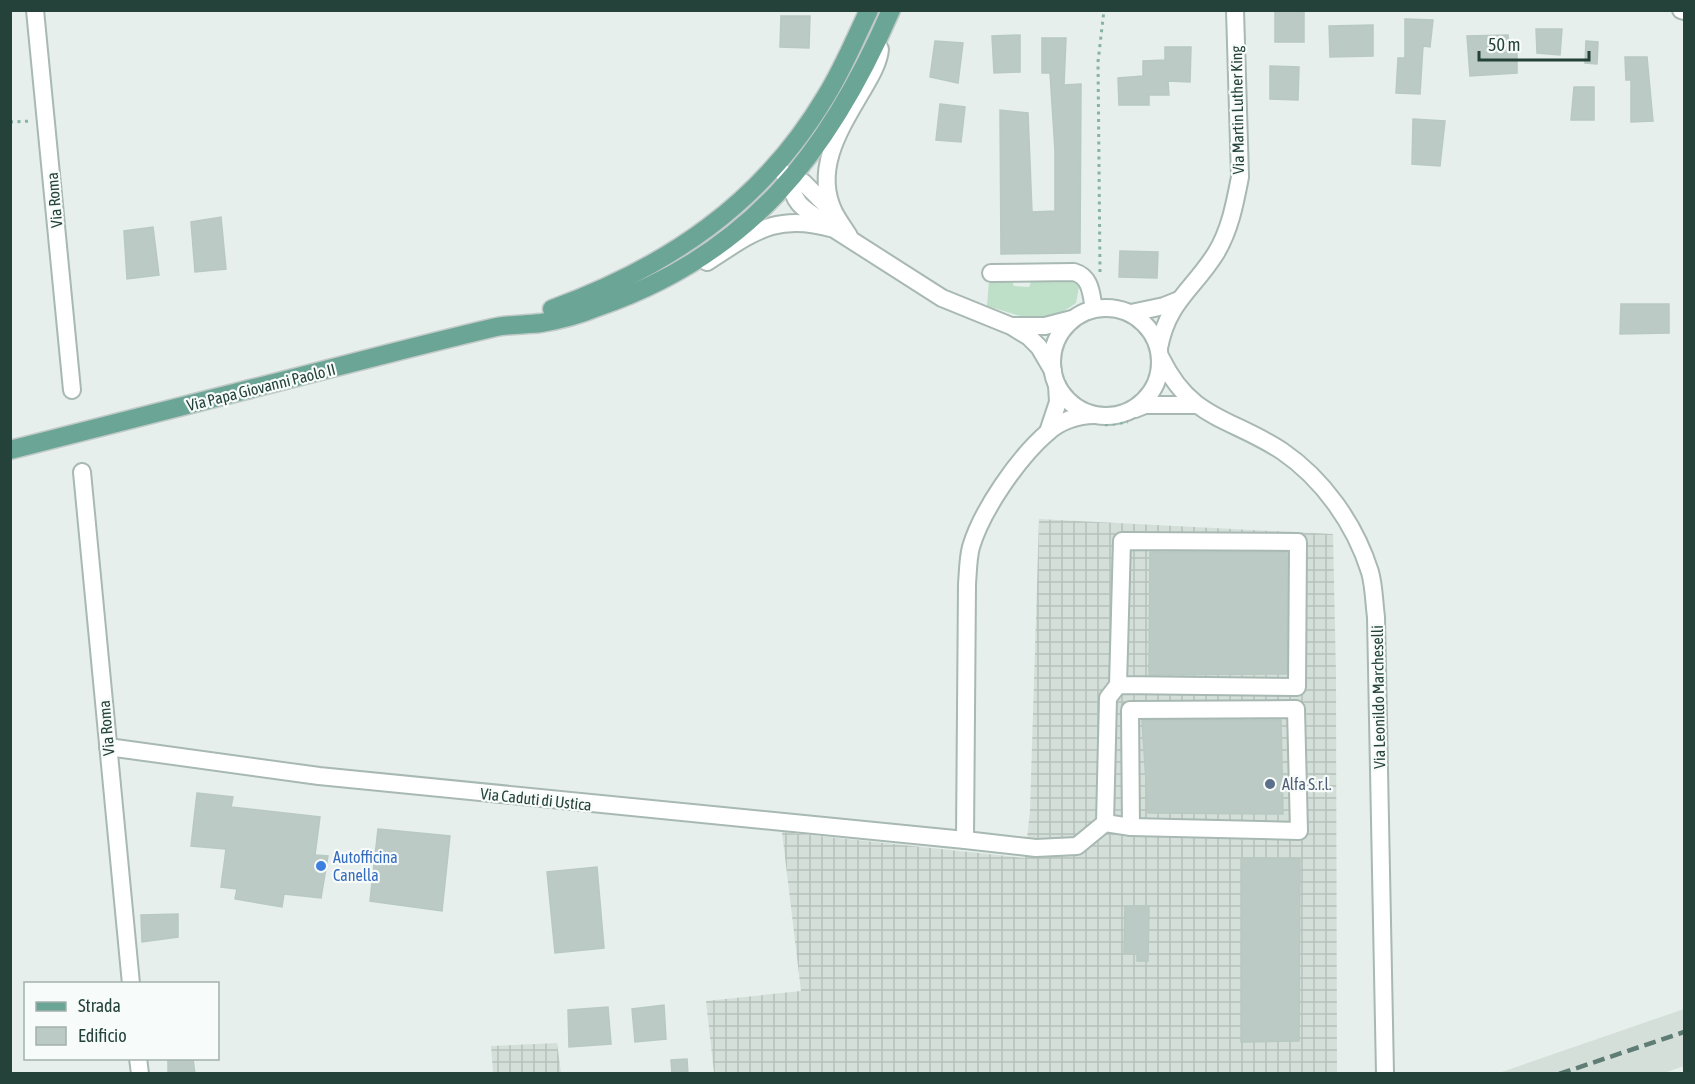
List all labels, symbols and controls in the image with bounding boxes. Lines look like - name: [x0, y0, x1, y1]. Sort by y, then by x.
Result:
- scale bar: [1479, 24, 1588, 62]
- text: 50 m: [1488, 34, 1520, 55]
- street label: Via Martin Luther King: [1227, 45, 1248, 175]
- street label: Via Roma: [43, 172, 65, 228]
- street label: Via Papa Giovanni Paolo II: [185, 360, 337, 415]
- street label: Via Leonildo Marcheselli: [1368, 625, 1388, 769]
- street label: Via Roma: [95, 700, 117, 756]
- place label: Alfa S.r.l.: [1282, 775, 1332, 793]
- marker: Alfa S.r.l.: [1263, 777, 1277, 791]
- street label: Via Caduti di Ustica: [479, 784, 593, 814]
- place label: Autofficina Canella: [333, 848, 398, 884]
- marker: Autofficina Canella: [314, 859, 328, 873]
- legend: [24, 982, 219, 1060]
- text: Strada: [78, 995, 121, 1016]
- text: Edificio: [78, 1025, 127, 1046]

